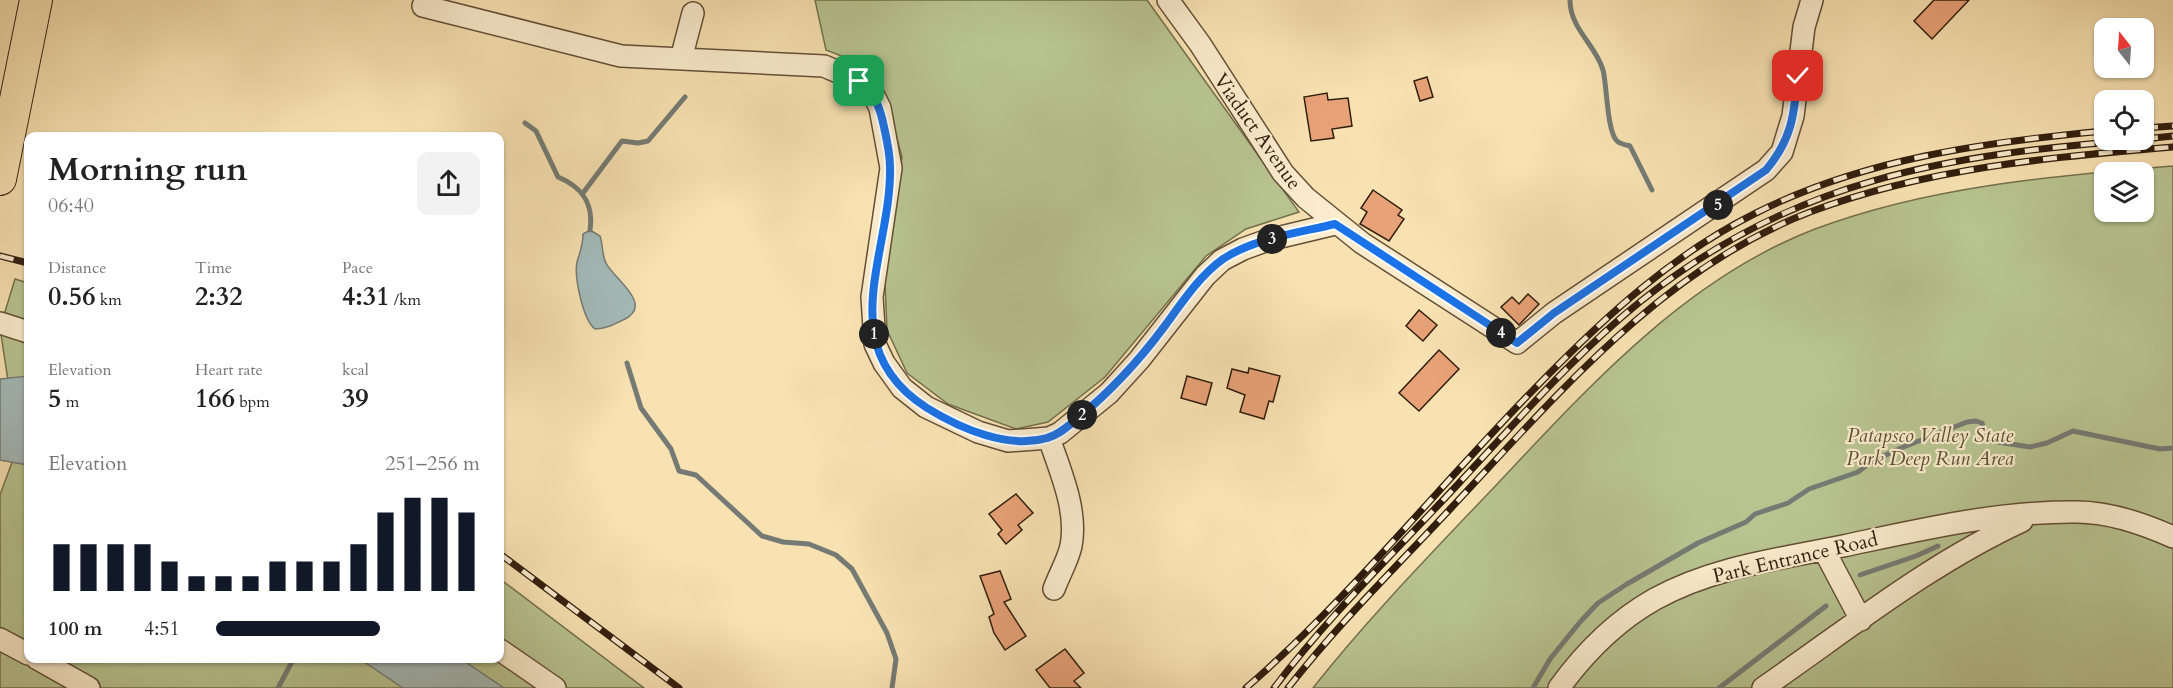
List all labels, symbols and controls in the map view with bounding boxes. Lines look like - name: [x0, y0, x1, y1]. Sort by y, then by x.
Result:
- north arrow: [2094, 18, 2154, 78]
- map controls: [2094, 18, 2154, 222]
- pin: [1772, 50, 1823, 101]
- pin: [833, 55, 884, 106]
- icon: check: [1781, 59, 1814, 92]
- icon: arrive: [842, 64, 875, 97]
- street label: Viaduct Avenue: [1207, 68, 1308, 195]
- button: locate: [2094, 90, 2154, 150]
- text: Morning run: [48, 147, 248, 192]
- button: share: [417, 152, 480, 215]
- button: layers: [2094, 162, 2154, 222]
- pin: 5: [1703, 190, 1733, 220]
- text: 06:40: [48, 192, 94, 219]
- text: 5: [1714, 194, 1722, 216]
- pin: 3: [1257, 224, 1287, 254]
- text: 3: [1268, 228, 1276, 250]
- text: Distance: [48, 257, 106, 279]
- text: Time: [195, 257, 232, 279]
- text: Pace: [342, 257, 373, 279]
- text: 0.56: [48, 279, 96, 314]
- text: 2:32: [195, 279, 243, 314]
- text: 4:31: [342, 279, 390, 314]
- text: km: [96, 289, 122, 311]
- text: /km: [390, 289, 421, 311]
- pin: 4: [1486, 318, 1516, 348]
- pin: 1: [859, 319, 889, 349]
- text: 4: [1497, 322, 1505, 344]
- text: 1: [870, 323, 878, 345]
- text: Elevation: [48, 359, 112, 381]
- text: Heart rate: [195, 359, 263, 381]
- text: kcal: [342, 359, 369, 381]
- text: 5: [48, 381, 61, 416]
- text: 166: [195, 381, 235, 416]
- text: 39: [342, 381, 369, 416]
- text: m: [61, 391, 79, 413]
- text: bpm: [235, 391, 270, 413]
- pin: 2: [1067, 400, 1097, 430]
- text: 2: [1078, 404, 1086, 426]
- park label: Patapsco Valley State Park Deep Run Area: [1846, 422, 2014, 472]
- text: Elevation: [48, 450, 127, 477]
- text: 251–256 m: [385, 450, 480, 477]
- street label: Park Entrance Road: [1710, 525, 1881, 590]
- text: 100 m: [48, 615, 103, 642]
- text: 4:51: [144, 615, 180, 642]

